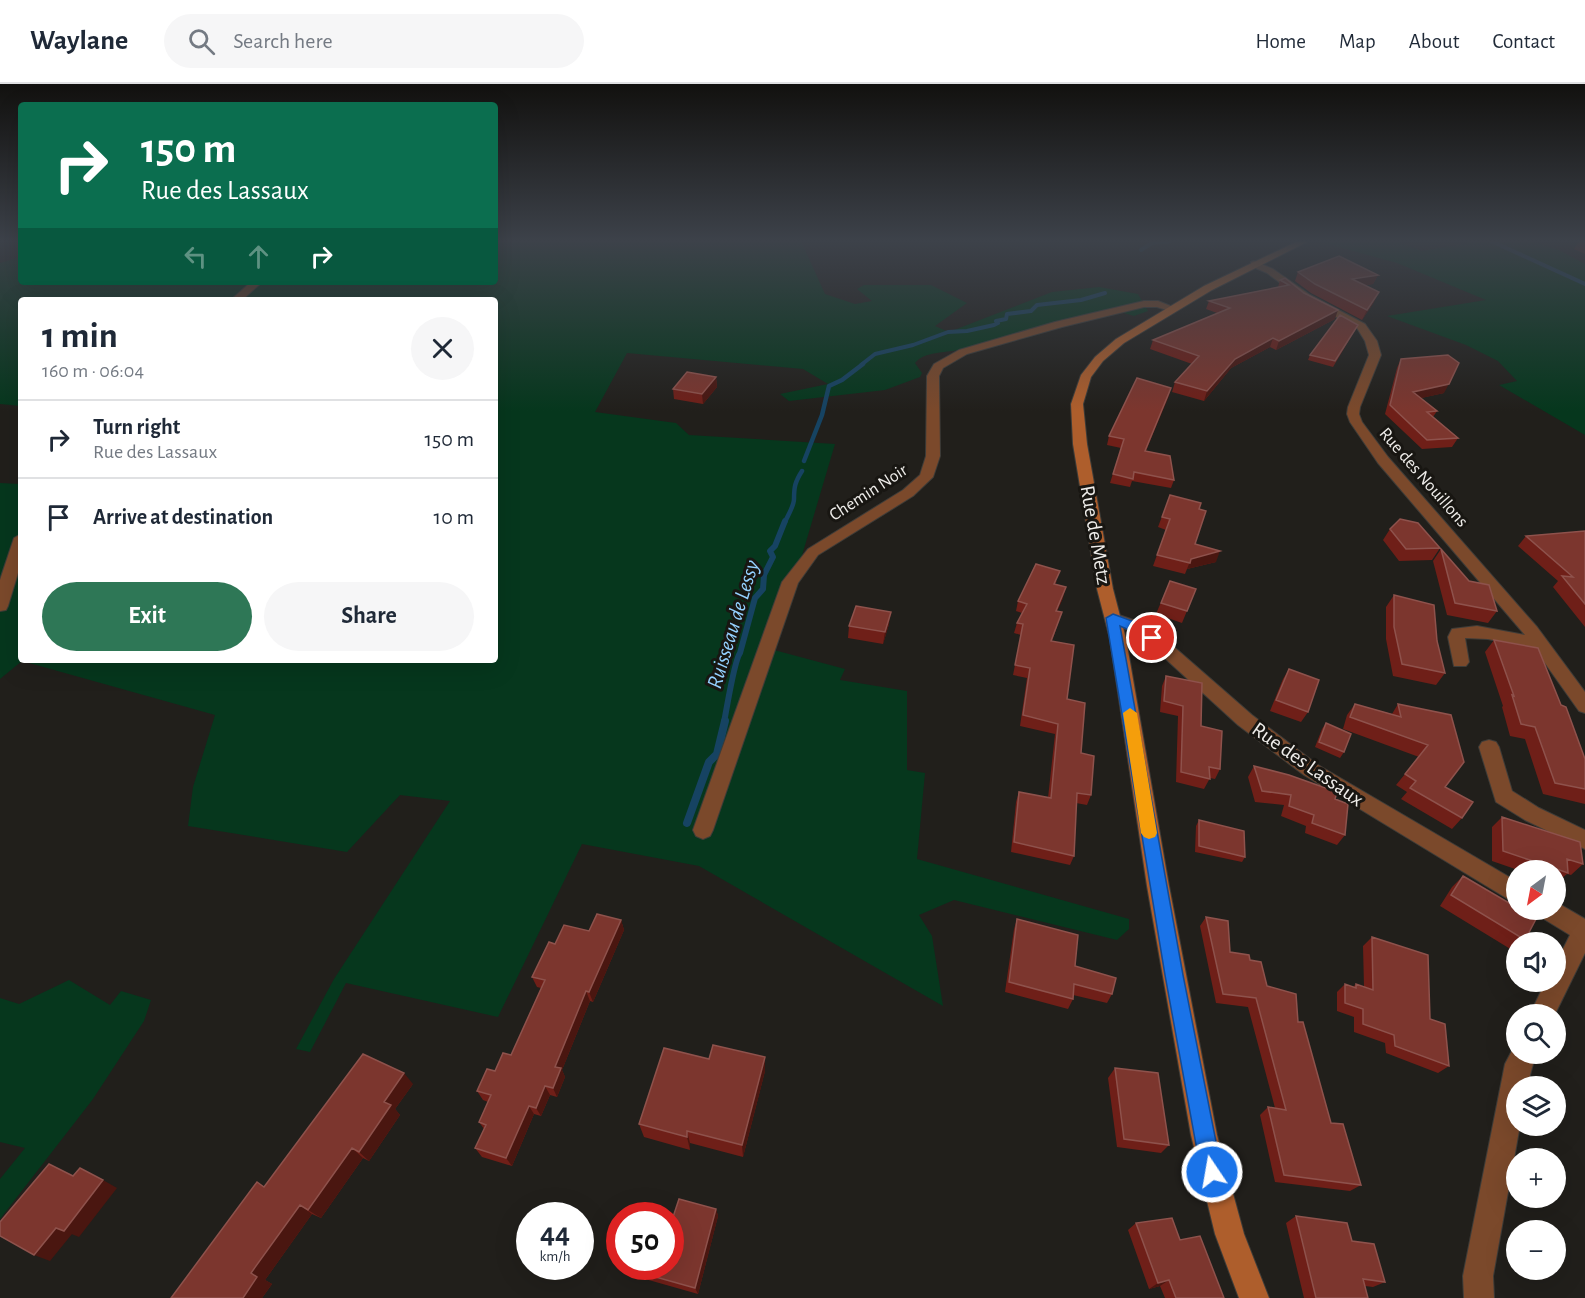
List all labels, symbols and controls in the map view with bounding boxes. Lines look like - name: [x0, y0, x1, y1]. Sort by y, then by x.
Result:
- search box: [164, 14, 584, 68]
- icon: search: [185, 25, 218, 58]
- text: Waylane: [30, 27, 128, 55]
- text: Search here: [233, 30, 333, 52]
- text: Home: [1255, 31, 1306, 52]
- text: Map: [1339, 31, 1376, 52]
- text: About: [1409, 31, 1459, 52]
- text: Contact: [1492, 31, 1555, 52]
- icon: right: [42, 126, 120, 204]
- text: 150 m: [141, 128, 236, 170]
- text: Rue des Lassaux: [141, 177, 309, 204]
- icon: left: [179, 240, 212, 273]
- icon: ahead: [242, 240, 275, 273]
- icon: right: [305, 240, 338, 273]
- button: close: [411, 317, 474, 380]
- text: 1 min: [42, 318, 118, 354]
- text: 160 m · 06:04: [42, 361, 144, 381]
- text: Turn right: [93, 416, 180, 438]
- icon: right: [42, 423, 75, 456]
- street label: Rue des Nouillons: [1375, 425, 1471, 531]
- text: 150 m: [424, 428, 474, 450]
- text: Rue des Lassaux: [93, 442, 217, 462]
- street label: Chemin Noir: [826, 461, 911, 525]
- street label: Rue de Metz: [1076, 484, 1115, 586]
- icon: arrive: [42, 501, 75, 534]
- text: Arrive at destination: [93, 506, 273, 528]
- text: 10 m: [434, 506, 474, 528]
- water label: Ruisseau de Lessy: [703, 557, 763, 691]
- button: Exit: [42, 582, 252, 651]
- button: Share: [264, 582, 474, 651]
- pin: [1126, 612, 1177, 663]
- icon: arrive: [1135, 621, 1168, 654]
- street label: Rue des Lassaux: [1248, 718, 1367, 810]
- north arrow: [1506, 860, 1566, 920]
- map controls: [1506, 860, 1566, 1280]
- button: sound: [1506, 932, 1566, 992]
- button: search: [1506, 1004, 1566, 1064]
- button: layers: [1506, 1076, 1566, 1136]
- position arrow: [1180, 1140, 1244, 1204]
- button: +: [1506, 1148, 1566, 1208]
- speed limit sign: 50: [606, 1202, 684, 1280]
- text: 44: [540, 1219, 570, 1249]
- button: −: [1506, 1220, 1566, 1280]
- text: km/h: [540, 1249, 570, 1264]

